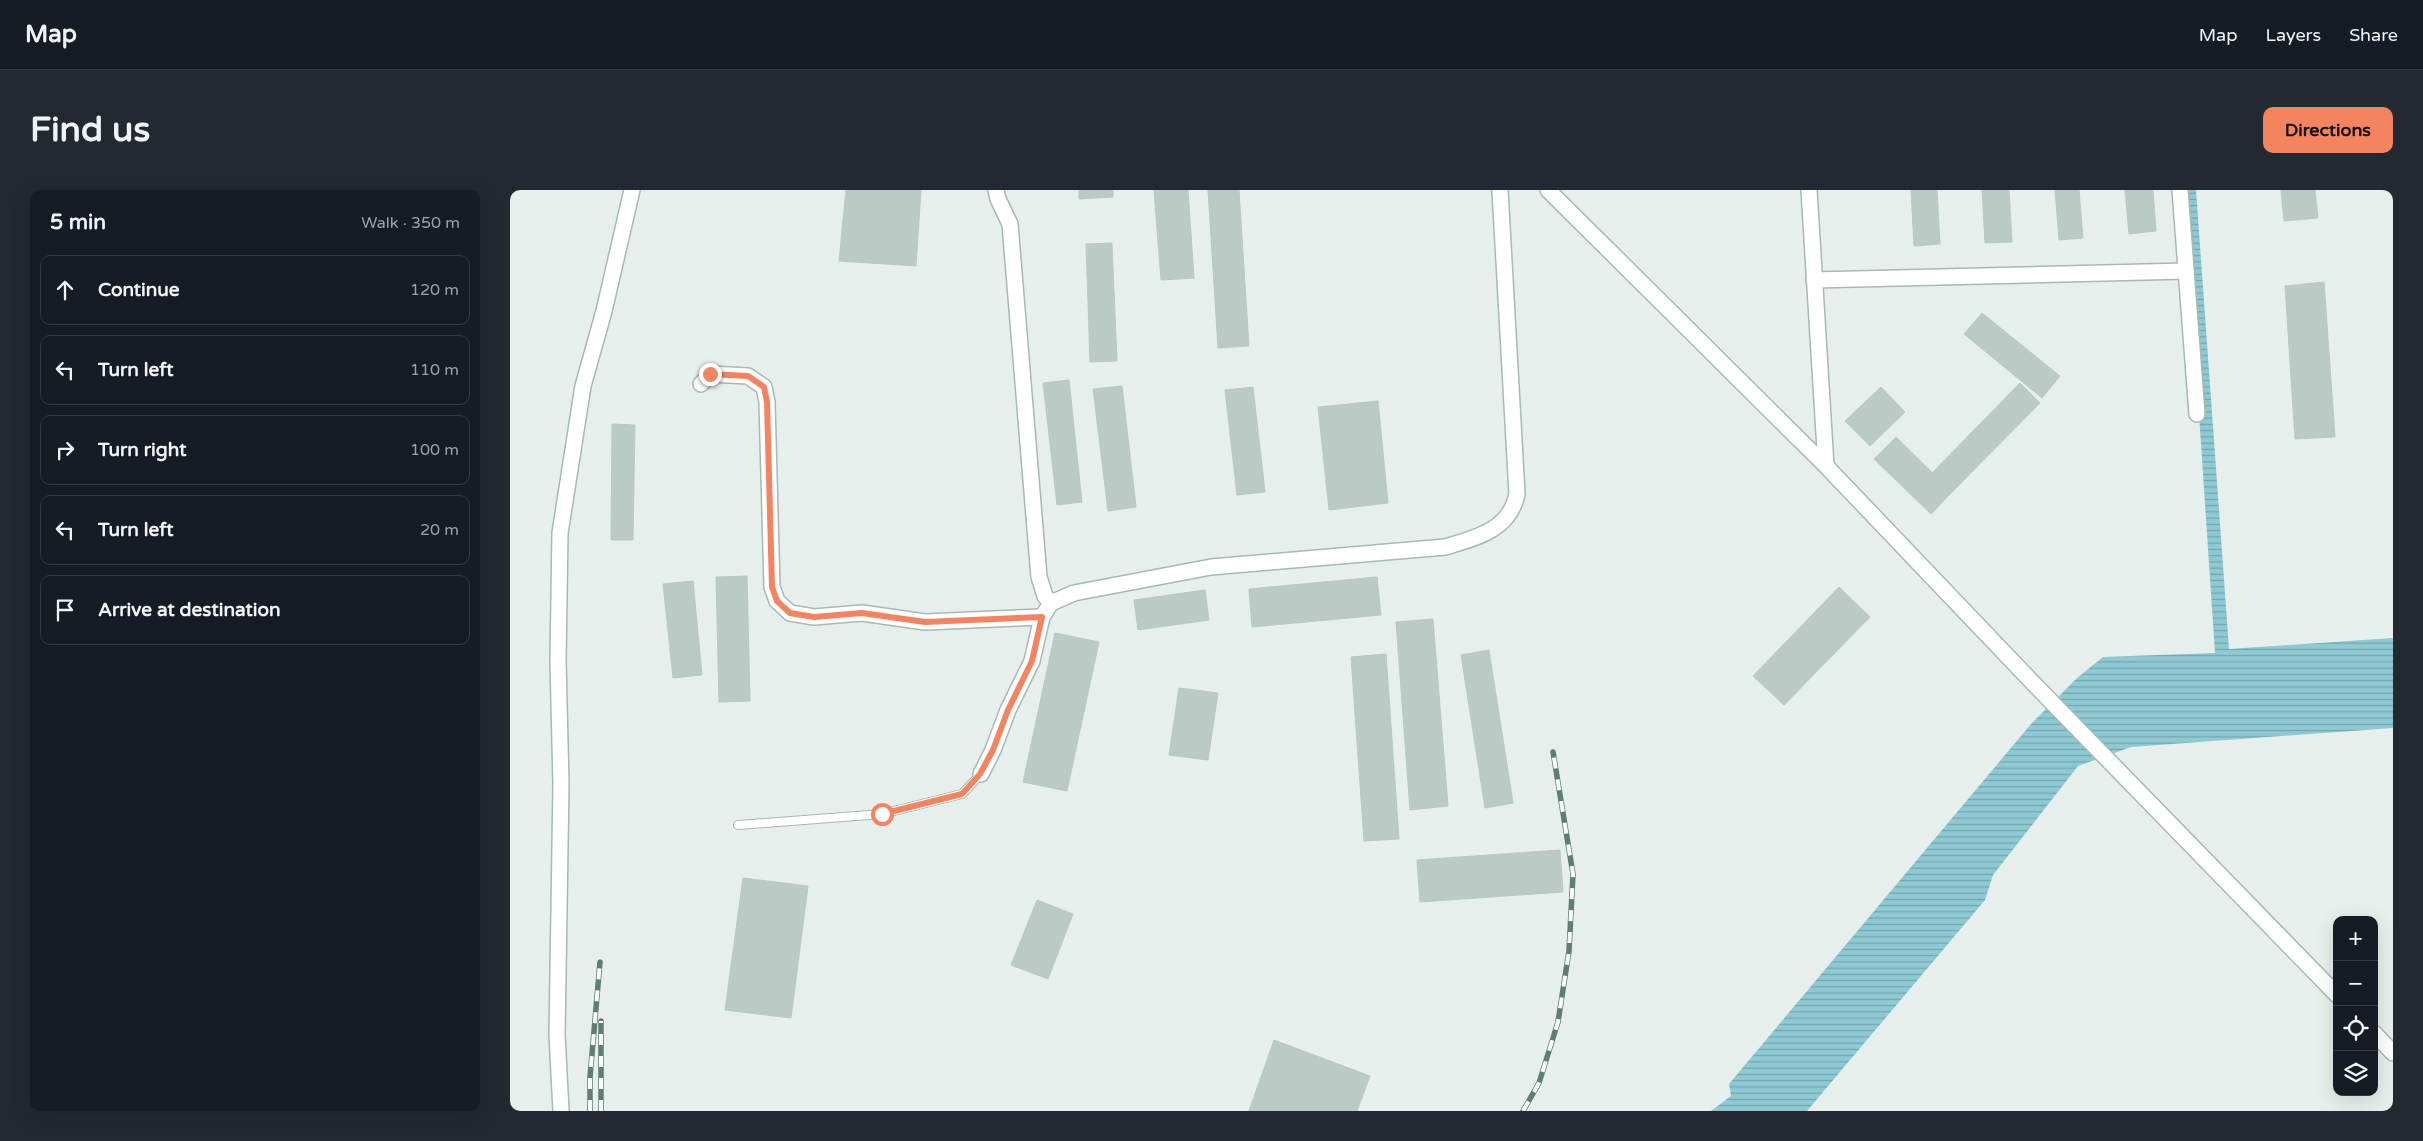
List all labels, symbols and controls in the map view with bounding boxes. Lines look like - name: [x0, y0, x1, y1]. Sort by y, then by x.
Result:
- text: Map: [25, 20, 77, 49]
- text: Map: [2199, 24, 2238, 46]
- text: Layers: [2266, 24, 2321, 46]
- text: Share: [2349, 24, 2398, 46]
- button: Directions: [2263, 107, 2393, 153]
- text: Find us: [30, 109, 150, 151]
- text: 5 min: [50, 210, 106, 235]
- text: Walk · 350 m: [361, 213, 460, 233]
- icon: ahead: [51, 276, 79, 304]
- text: Continue: [98, 279, 180, 301]
- text: 120 m: [410, 280, 459, 300]
- icon: left: [51, 356, 79, 384]
- text: Turn left: [98, 359, 174, 381]
- text: 110 m: [410, 360, 459, 380]
- route end: [699, 363, 722, 386]
- icon: right: [51, 436, 79, 464]
- text: Turn right: [98, 439, 186, 461]
- text: 100 m: [410, 440, 459, 460]
- icon: left: [51, 516, 79, 544]
- text: Turn left: [98, 519, 174, 541]
- text: 20 m: [420, 520, 459, 540]
- icon: arrive: [51, 596, 79, 624]
- text: Arrive at destination: [98, 599, 281, 621]
- route start: [871, 803, 894, 826]
- map controls: [2333, 916, 2378, 1096]
- button: +: [2333, 916, 2378, 961]
- button: −: [2333, 961, 2378, 1006]
- button: locate: [2333, 1006, 2378, 1051]
- button: layers: [2333, 1051, 2378, 1096]

